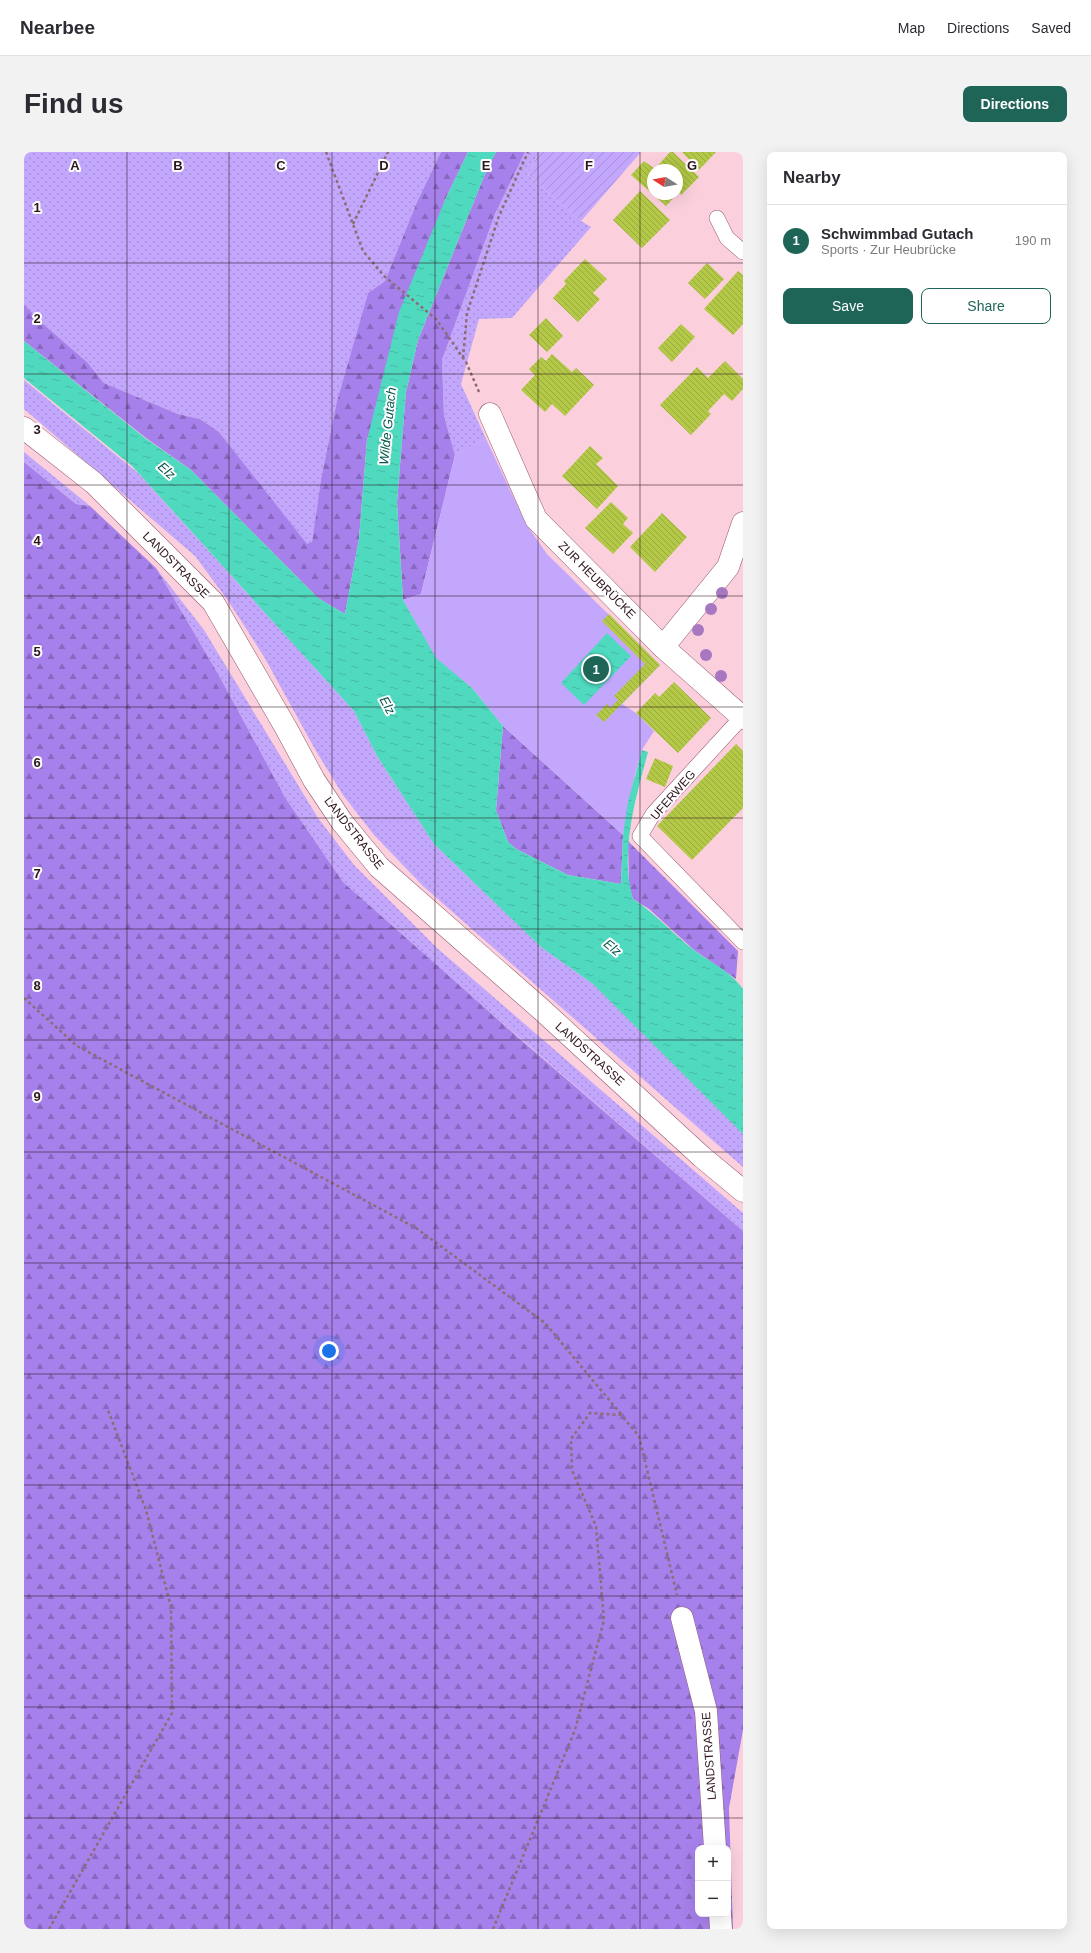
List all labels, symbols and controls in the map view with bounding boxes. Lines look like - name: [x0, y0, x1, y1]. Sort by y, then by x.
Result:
- text: Nearbee: [20, 17, 95, 38]
- text: Map: [898, 20, 925, 36]
- text: Directions: [947, 20, 1009, 36]
- text: Saved: [1031, 20, 1071, 36]
- button: Directions: [963, 86, 1067, 122]
- text: Find us: [24, 88, 124, 119]
- text: A: [70, 158, 80, 173]
- text: B: [173, 158, 183, 173]
- text: C: [276, 158, 286, 173]
- text: D: [379, 158, 389, 173]
- text: E: [482, 158, 491, 173]
- text: F: [585, 158, 593, 173]
- text: G: [687, 158, 697, 173]
- north arrow: [647, 164, 683, 200]
- text: Nearby: [783, 168, 841, 187]
- text: 1: [33, 200, 41, 215]
- text: Schwimmbad Gutach: [821, 225, 974, 242]
- text: 1: [792, 233, 800, 248]
- text: 190 m: [1015, 233, 1051, 248]
- text: Sports · Zur Heubrücke: [821, 242, 956, 257]
- button: Save: [783, 288, 913, 324]
- button: Share: [921, 288, 1051, 324]
- text: 2: [33, 311, 41, 326]
- water label: Wilde Gutach: [376, 387, 399, 466]
- text: 3: [33, 422, 41, 437]
- water label: Elz: [155, 459, 179, 482]
- street label: LANDSTRASSE: [140, 529, 212, 601]
- text: 4: [33, 533, 41, 548]
- street label: ZUR HEUBRÜCKE: [556, 539, 638, 621]
- text: 5: [33, 644, 41, 659]
- pin: 1: [583, 654, 609, 684]
- water label: Elz: [377, 694, 399, 717]
- text: 6: [33, 755, 41, 770]
- street label: UFERWEG: [648, 767, 698, 823]
- street label: LANDSTRASSE: [321, 794, 387, 872]
- text: 7: [33, 866, 41, 881]
- water label: Elz: [601, 936, 625, 959]
- text: 8: [33, 978, 41, 993]
- street label: LANDSTRASSE: [553, 1019, 627, 1089]
- text: 9: [33, 1089, 41, 1104]
- your location: [319, 1341, 339, 1361]
- street label: LANDSTRASSE: [699, 1712, 719, 1800]
- map controls: [695, 1845, 731, 1917]
- button: +: [695, 1845, 731, 1881]
- button: −: [695, 1881, 731, 1917]

